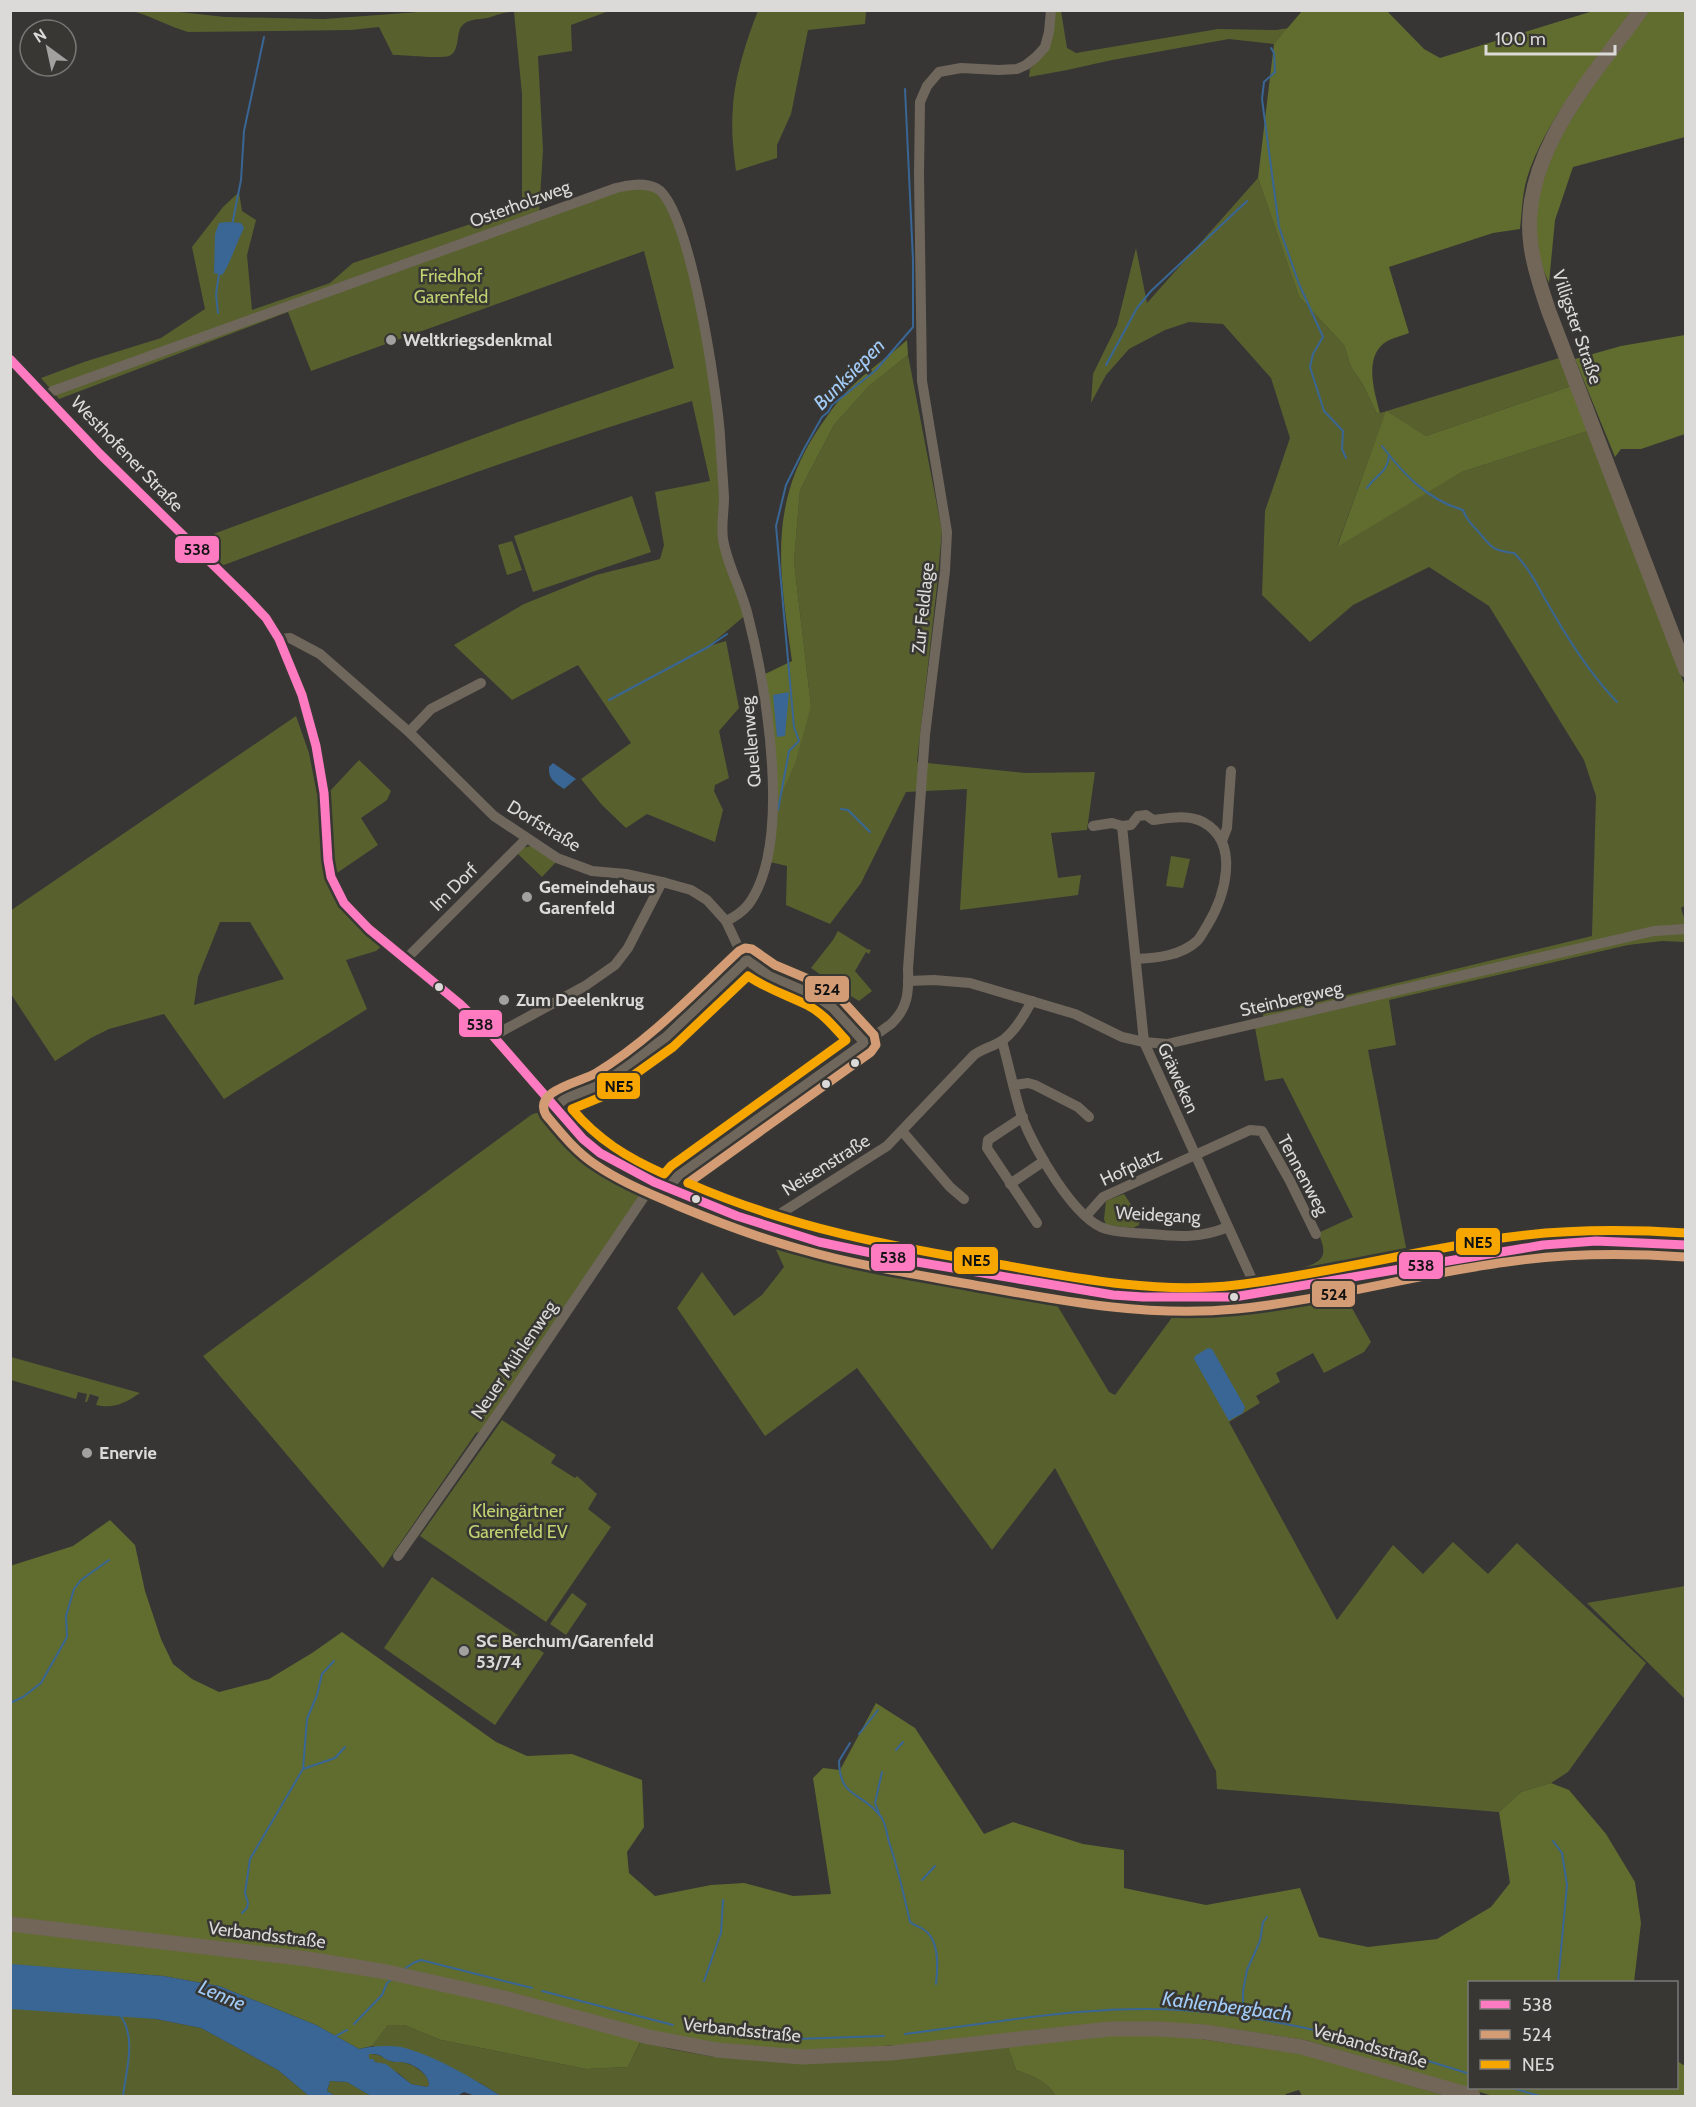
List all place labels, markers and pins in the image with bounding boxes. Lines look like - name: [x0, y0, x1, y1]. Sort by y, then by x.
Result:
- place label: Weltkriegsdenkmal: [403, 329, 552, 351]
- marker: Weltkriegsdenkmal: [384, 333, 398, 347]
- place label: Gemeindehaus Garenfeld: [539, 876, 656, 919]
- marker: Gemeindehaus Garenfeld: [520, 890, 534, 904]
- unlabelled marker: [433, 981, 445, 993]
- place label: Zum Deelenkrug: [516, 989, 644, 1011]
- marker: Zum Deelenkrug: [497, 993, 511, 1007]
- unlabelled marker: [849, 1057, 861, 1069]
- unlabelled marker: [820, 1078, 832, 1090]
- unlabelled marker: [690, 1193, 702, 1205]
- unlabelled marker: [1228, 1291, 1240, 1303]
- place label: Enervie: [99, 1442, 157, 1464]
- marker: Enervie: [80, 1446, 94, 1460]
- place label: SC Berchum/Garenfeld 53/74: [476, 1630, 654, 1673]
- marker: SC Berchum/Garenfeld 53/74: [457, 1644, 471, 1658]

